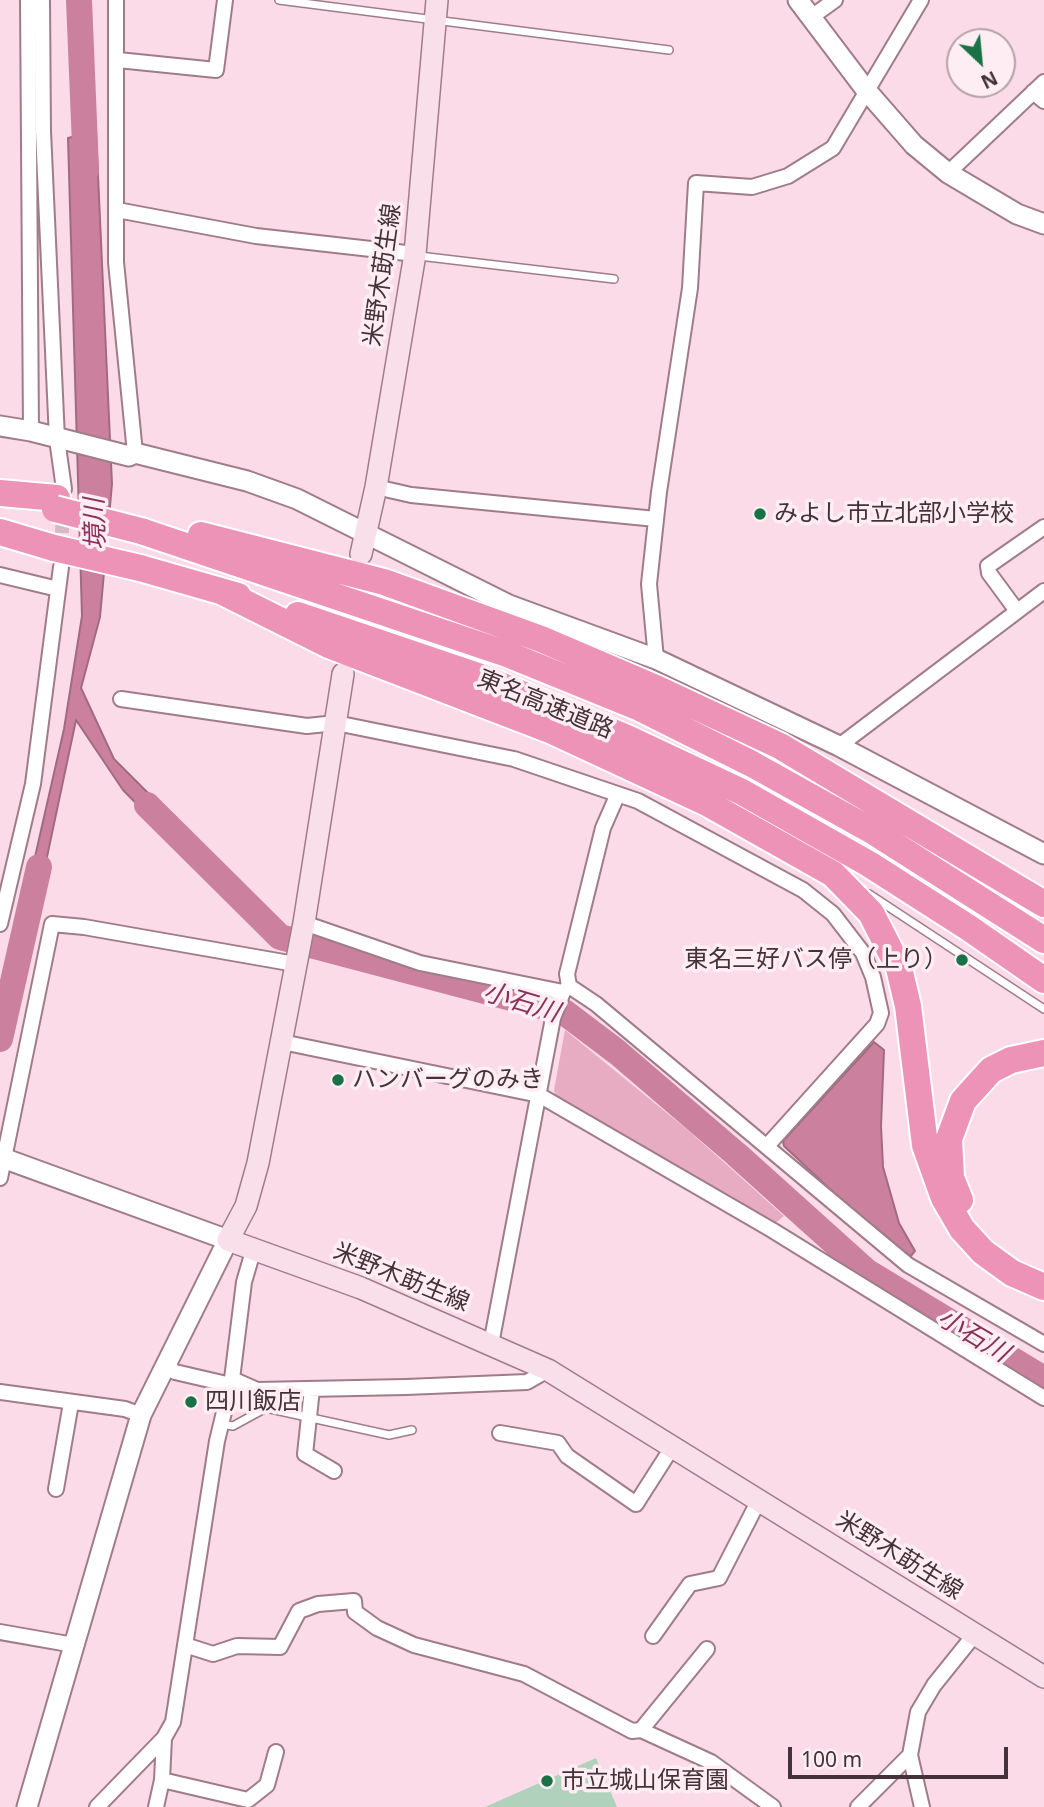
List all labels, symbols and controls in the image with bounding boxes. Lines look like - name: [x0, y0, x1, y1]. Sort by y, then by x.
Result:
- north arrow: [946, 28, 1016, 98]
- text: N: [977, 65, 1002, 95]
- street label: 米野木莇生線: [359, 202, 407, 348]
- water label: 境川: [80, 497, 112, 551]
- place label: みよし市立北部小学校: [774, 500, 1014, 528]
- marker: みよし市立北部小学校: [752, 506, 768, 522]
- street label: 東名高速道路: [473, 665, 617, 745]
- place label: 東名三好バス停（上り）: [684, 946, 948, 974]
- marker: 東名三好バス停（上り）: [954, 952, 970, 968]
- water label: 小石川: [479, 977, 563, 1029]
- place label: ハンバーグのみき: [352, 1066, 544, 1094]
- marker: ハンバーグのみき: [330, 1072, 346, 1088]
- street label: 米野木莇生線: [329, 1238, 473, 1318]
- water label: 小石川: [932, 1303, 1014, 1369]
- place label: 四川飯店: [205, 1388, 301, 1416]
- marker: 四川飯店: [183, 1394, 199, 1410]
- street label: 米野木莇生線: [830, 1506, 968, 1606]
- scale bar: [792, 1734, 1012, 1778]
- text: 100 m: [801, 1745, 862, 1773]
- place label: 市立城山保育園: [561, 1767, 729, 1795]
- marker: 市立城山保育園: [539, 1773, 555, 1789]

